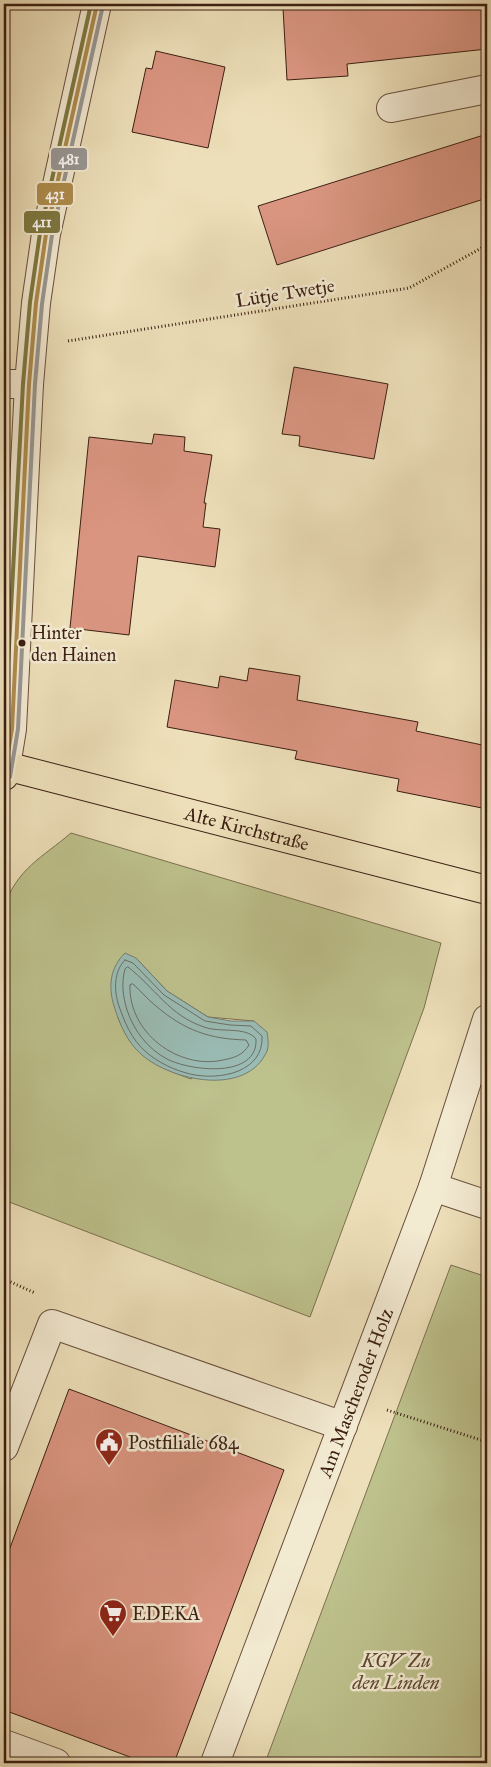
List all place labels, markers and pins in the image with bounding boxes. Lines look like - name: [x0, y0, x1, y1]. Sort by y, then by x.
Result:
- place label: Hinter den Hainen: [31, 622, 117, 666]
- marker: Hinter den Hainen: [17, 638, 27, 648]
- public building icon: Postfiliale 684: [94, 1427, 124, 1466]
- place label: Postfiliale 684: [128, 1431, 239, 1454]
- supermarket icon: EDEKA: [98, 1598, 128, 1637]
- place label: EDEKA: [132, 1602, 200, 1625]

